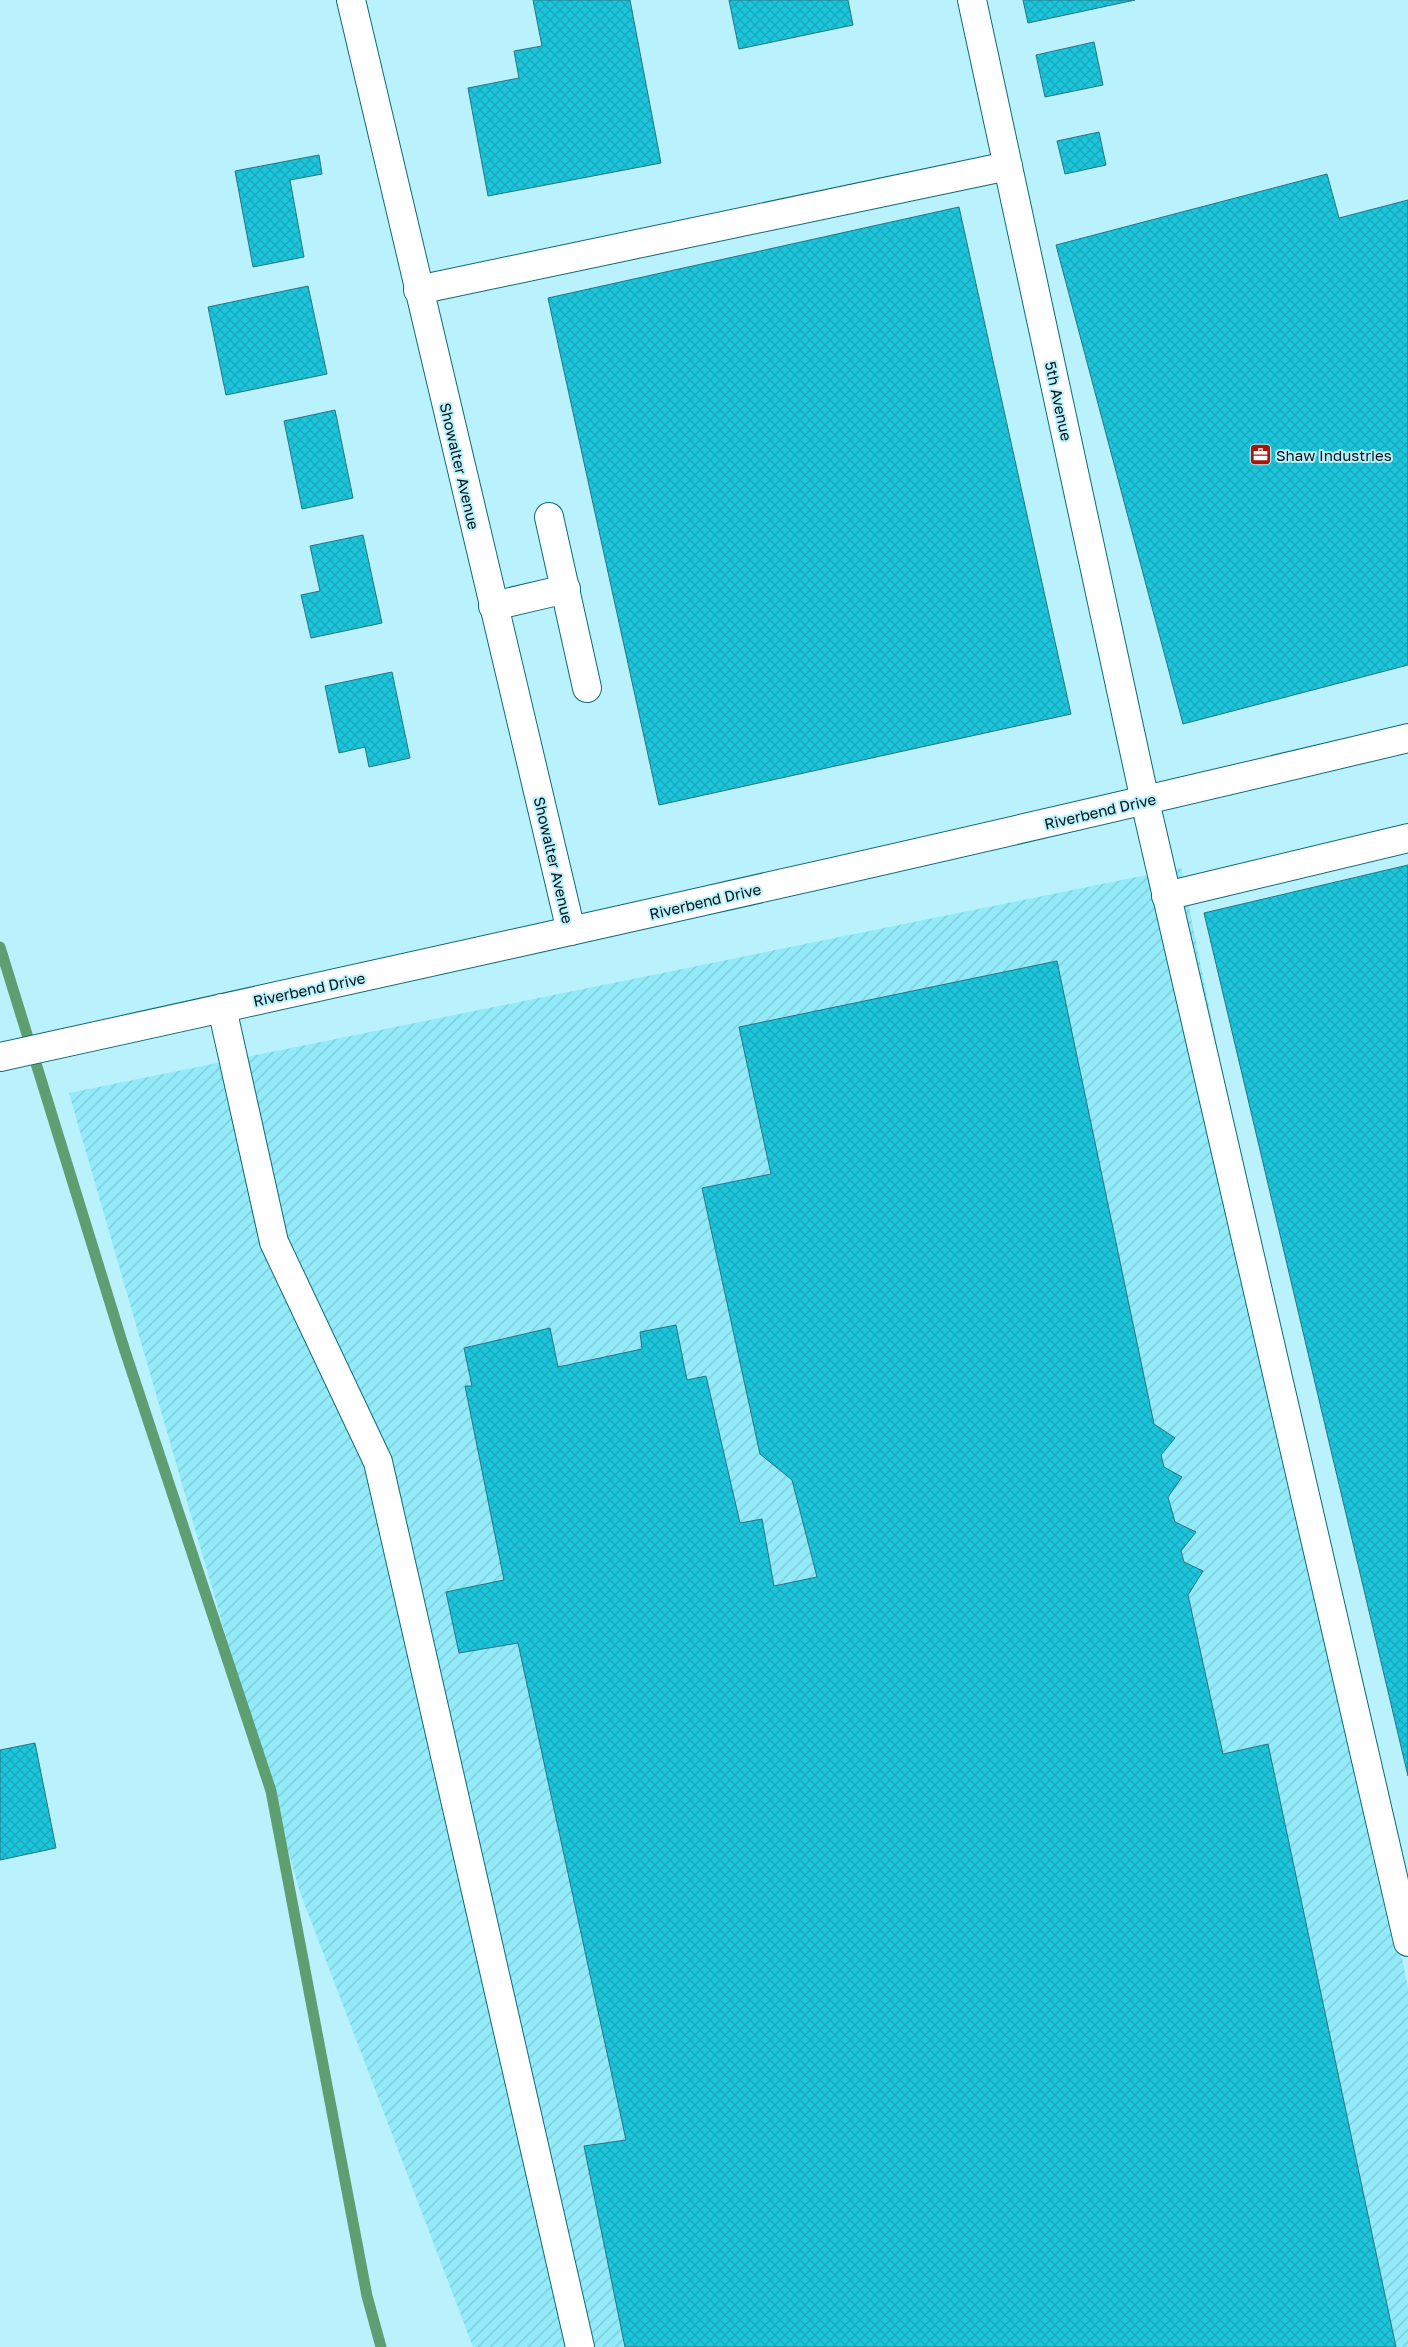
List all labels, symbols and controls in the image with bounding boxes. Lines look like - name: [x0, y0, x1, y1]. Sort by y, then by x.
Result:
- street label: 5th Avenue: [1042, 360, 1076, 443]
- street label: Showalter Avenue: [437, 401, 483, 532]
- office icon: Shaw Industries: [1248, 443, 1272, 467]
- place label: Shaw Industries: [1276, 446, 1392, 464]
- street label: Riverbend Drive: [1042, 789, 1158, 833]
- street label: Showalter Avenue: [531, 795, 577, 926]
- street label: Riverbend Drive: [647, 879, 763, 923]
- street label: Riverbend Drive: [251, 968, 367, 1010]

